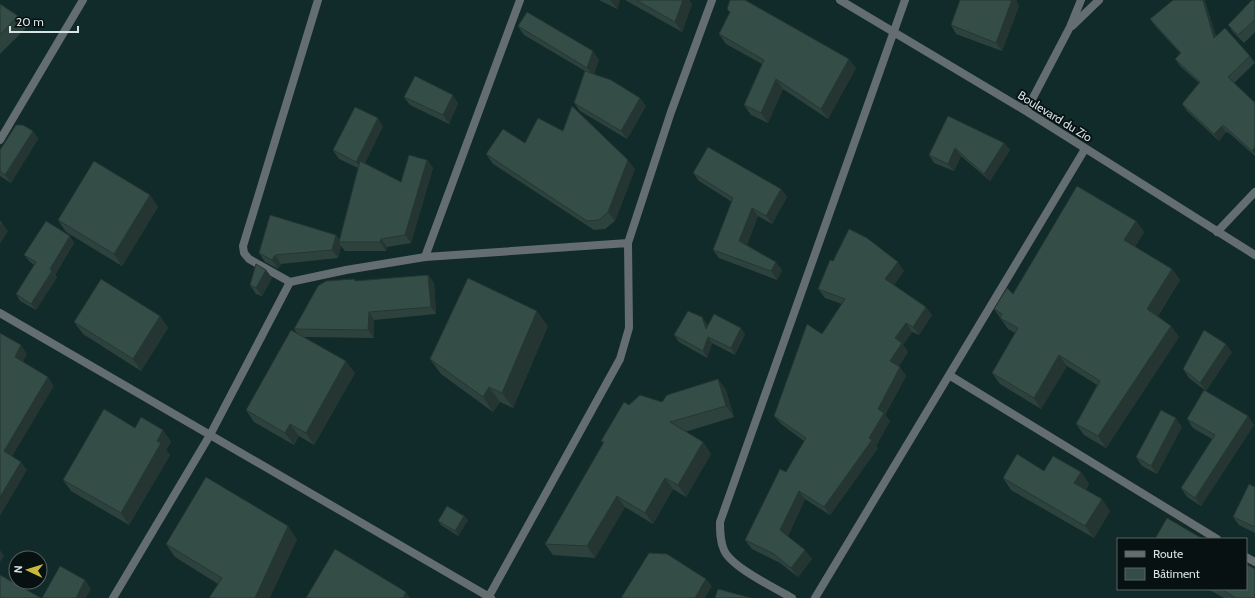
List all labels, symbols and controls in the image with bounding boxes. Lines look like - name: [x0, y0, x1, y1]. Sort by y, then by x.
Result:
- scale bar: [10, 8, 78, 34]
- text: 20 m: [16, 14, 44, 29]
- street label: Boulevard du Zio: [1015, 87, 1095, 145]
- legend: [1117, 538, 1247, 590]
- text: Route: [1153, 546, 1183, 561]
- north arrow: [8, 550, 48, 590]
- text: N: [11, 565, 25, 574]
- text: Bâtiment: [1153, 566, 1200, 581]

